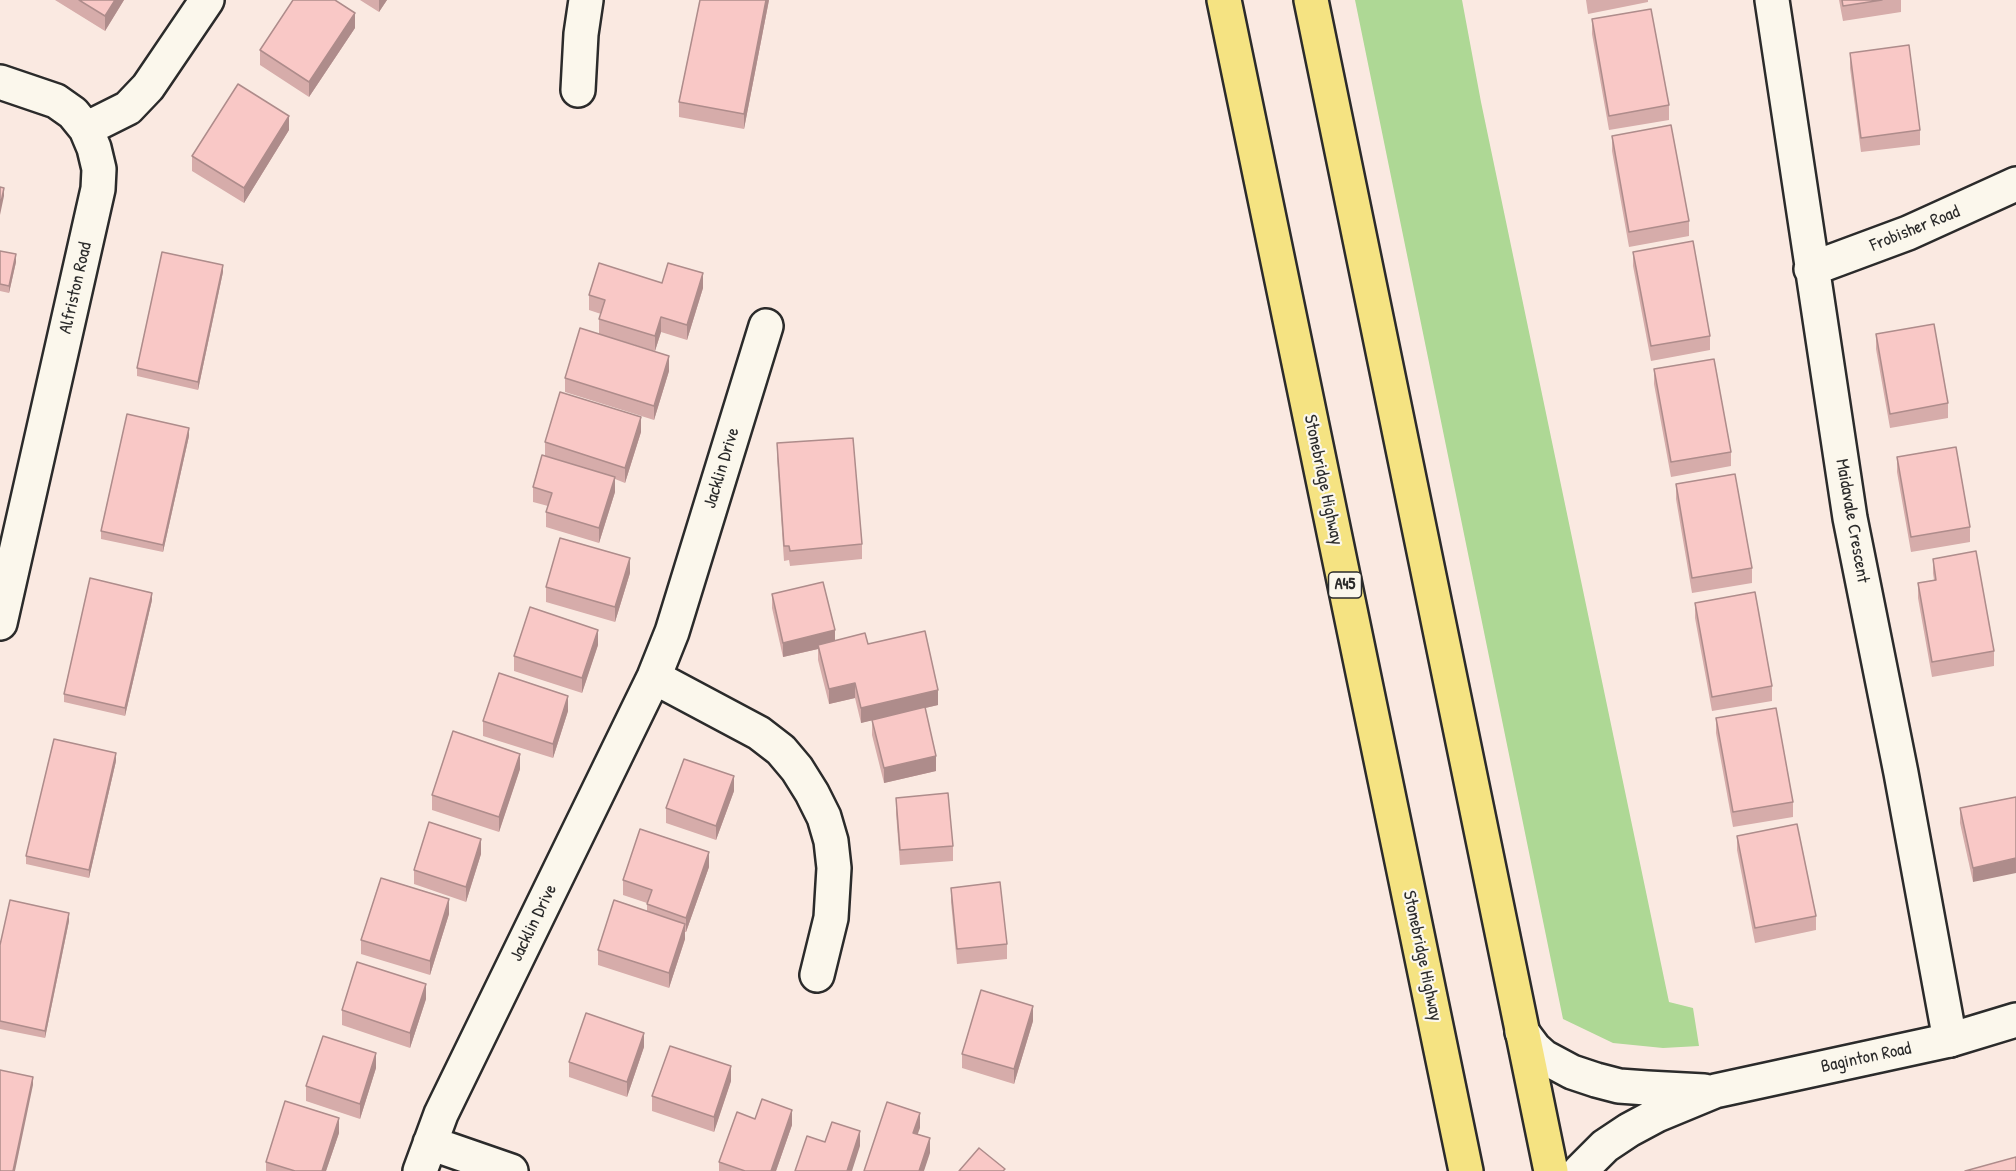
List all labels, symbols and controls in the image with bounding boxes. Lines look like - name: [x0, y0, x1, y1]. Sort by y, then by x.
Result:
- street label: Frobisher Road: [1867, 201, 1963, 257]
- street label: Alfriston Road: [55, 240, 97, 336]
- street label: Stonebridge Highway: [1299, 413, 1347, 547]
- street label: Jacklin Drive: [700, 425, 744, 511]
- street label: Maidavale Crescent: [1830, 457, 1874, 585]
- road number: A45: [1328, 572, 1362, 598]
- street label: Jacklin Drive: [506, 881, 562, 965]
- street label: Stonebridge Highway: [1398, 889, 1446, 1023]
- street label: Baginton Road: [1819, 1038, 1913, 1078]

